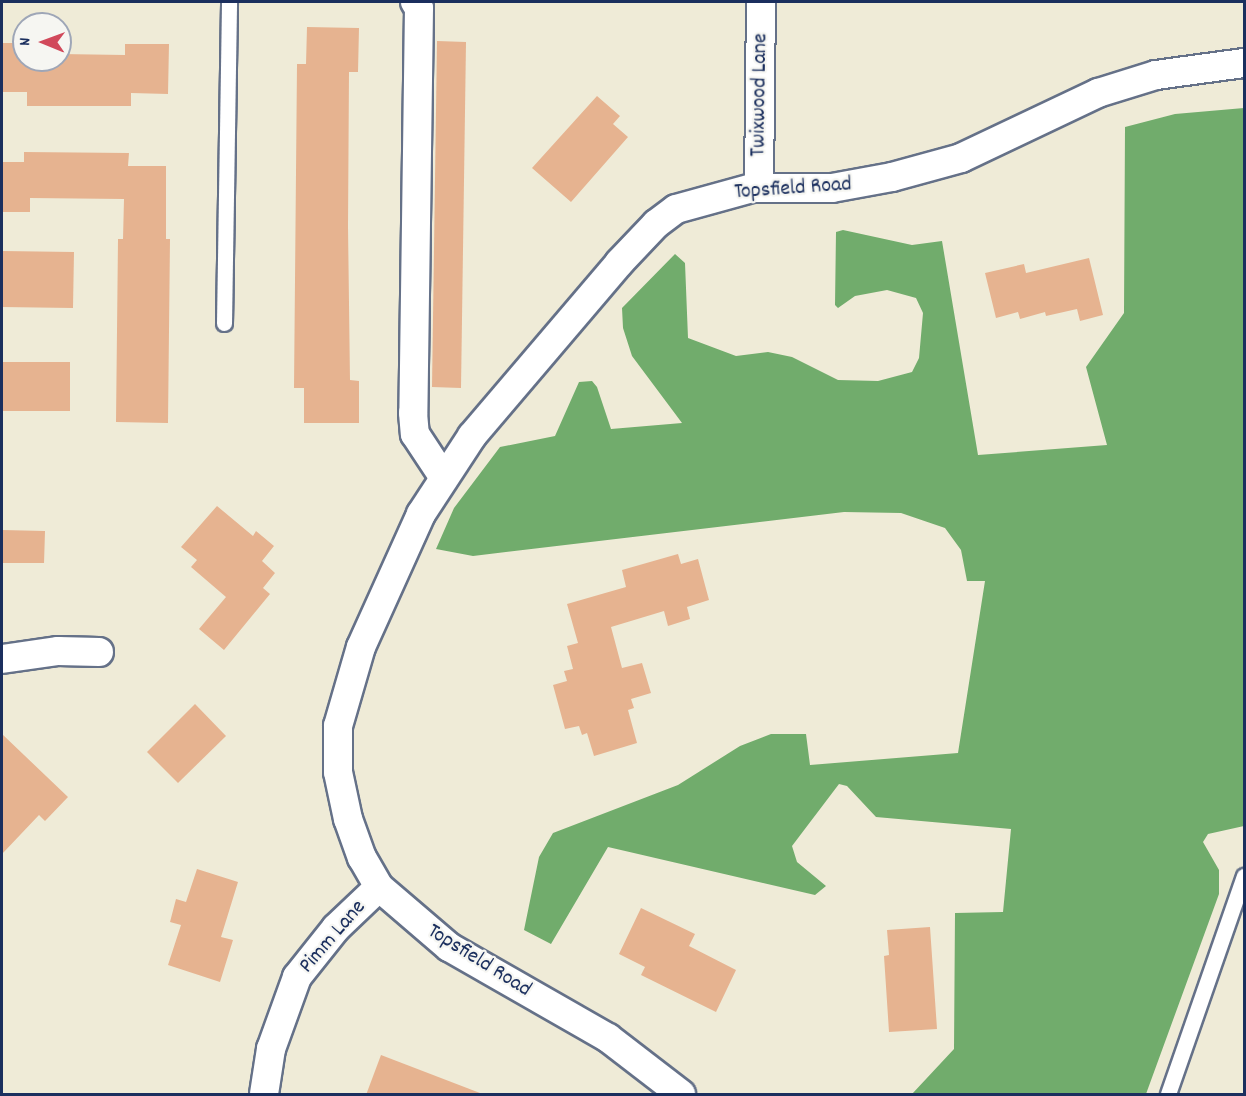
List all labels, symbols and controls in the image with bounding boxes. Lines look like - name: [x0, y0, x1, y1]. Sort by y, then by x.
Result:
- north arrow: [12, 12, 72, 72]
- street label: Twixwood Lane: [746, 33, 774, 157]
- text: N: [14, 38, 37, 46]
- street label: Topsfield Road: [733, 172, 853, 206]
- street label: Pimm Lane: [294, 895, 372, 979]
- street label: Topsfield Road: [422, 919, 536, 1003]

